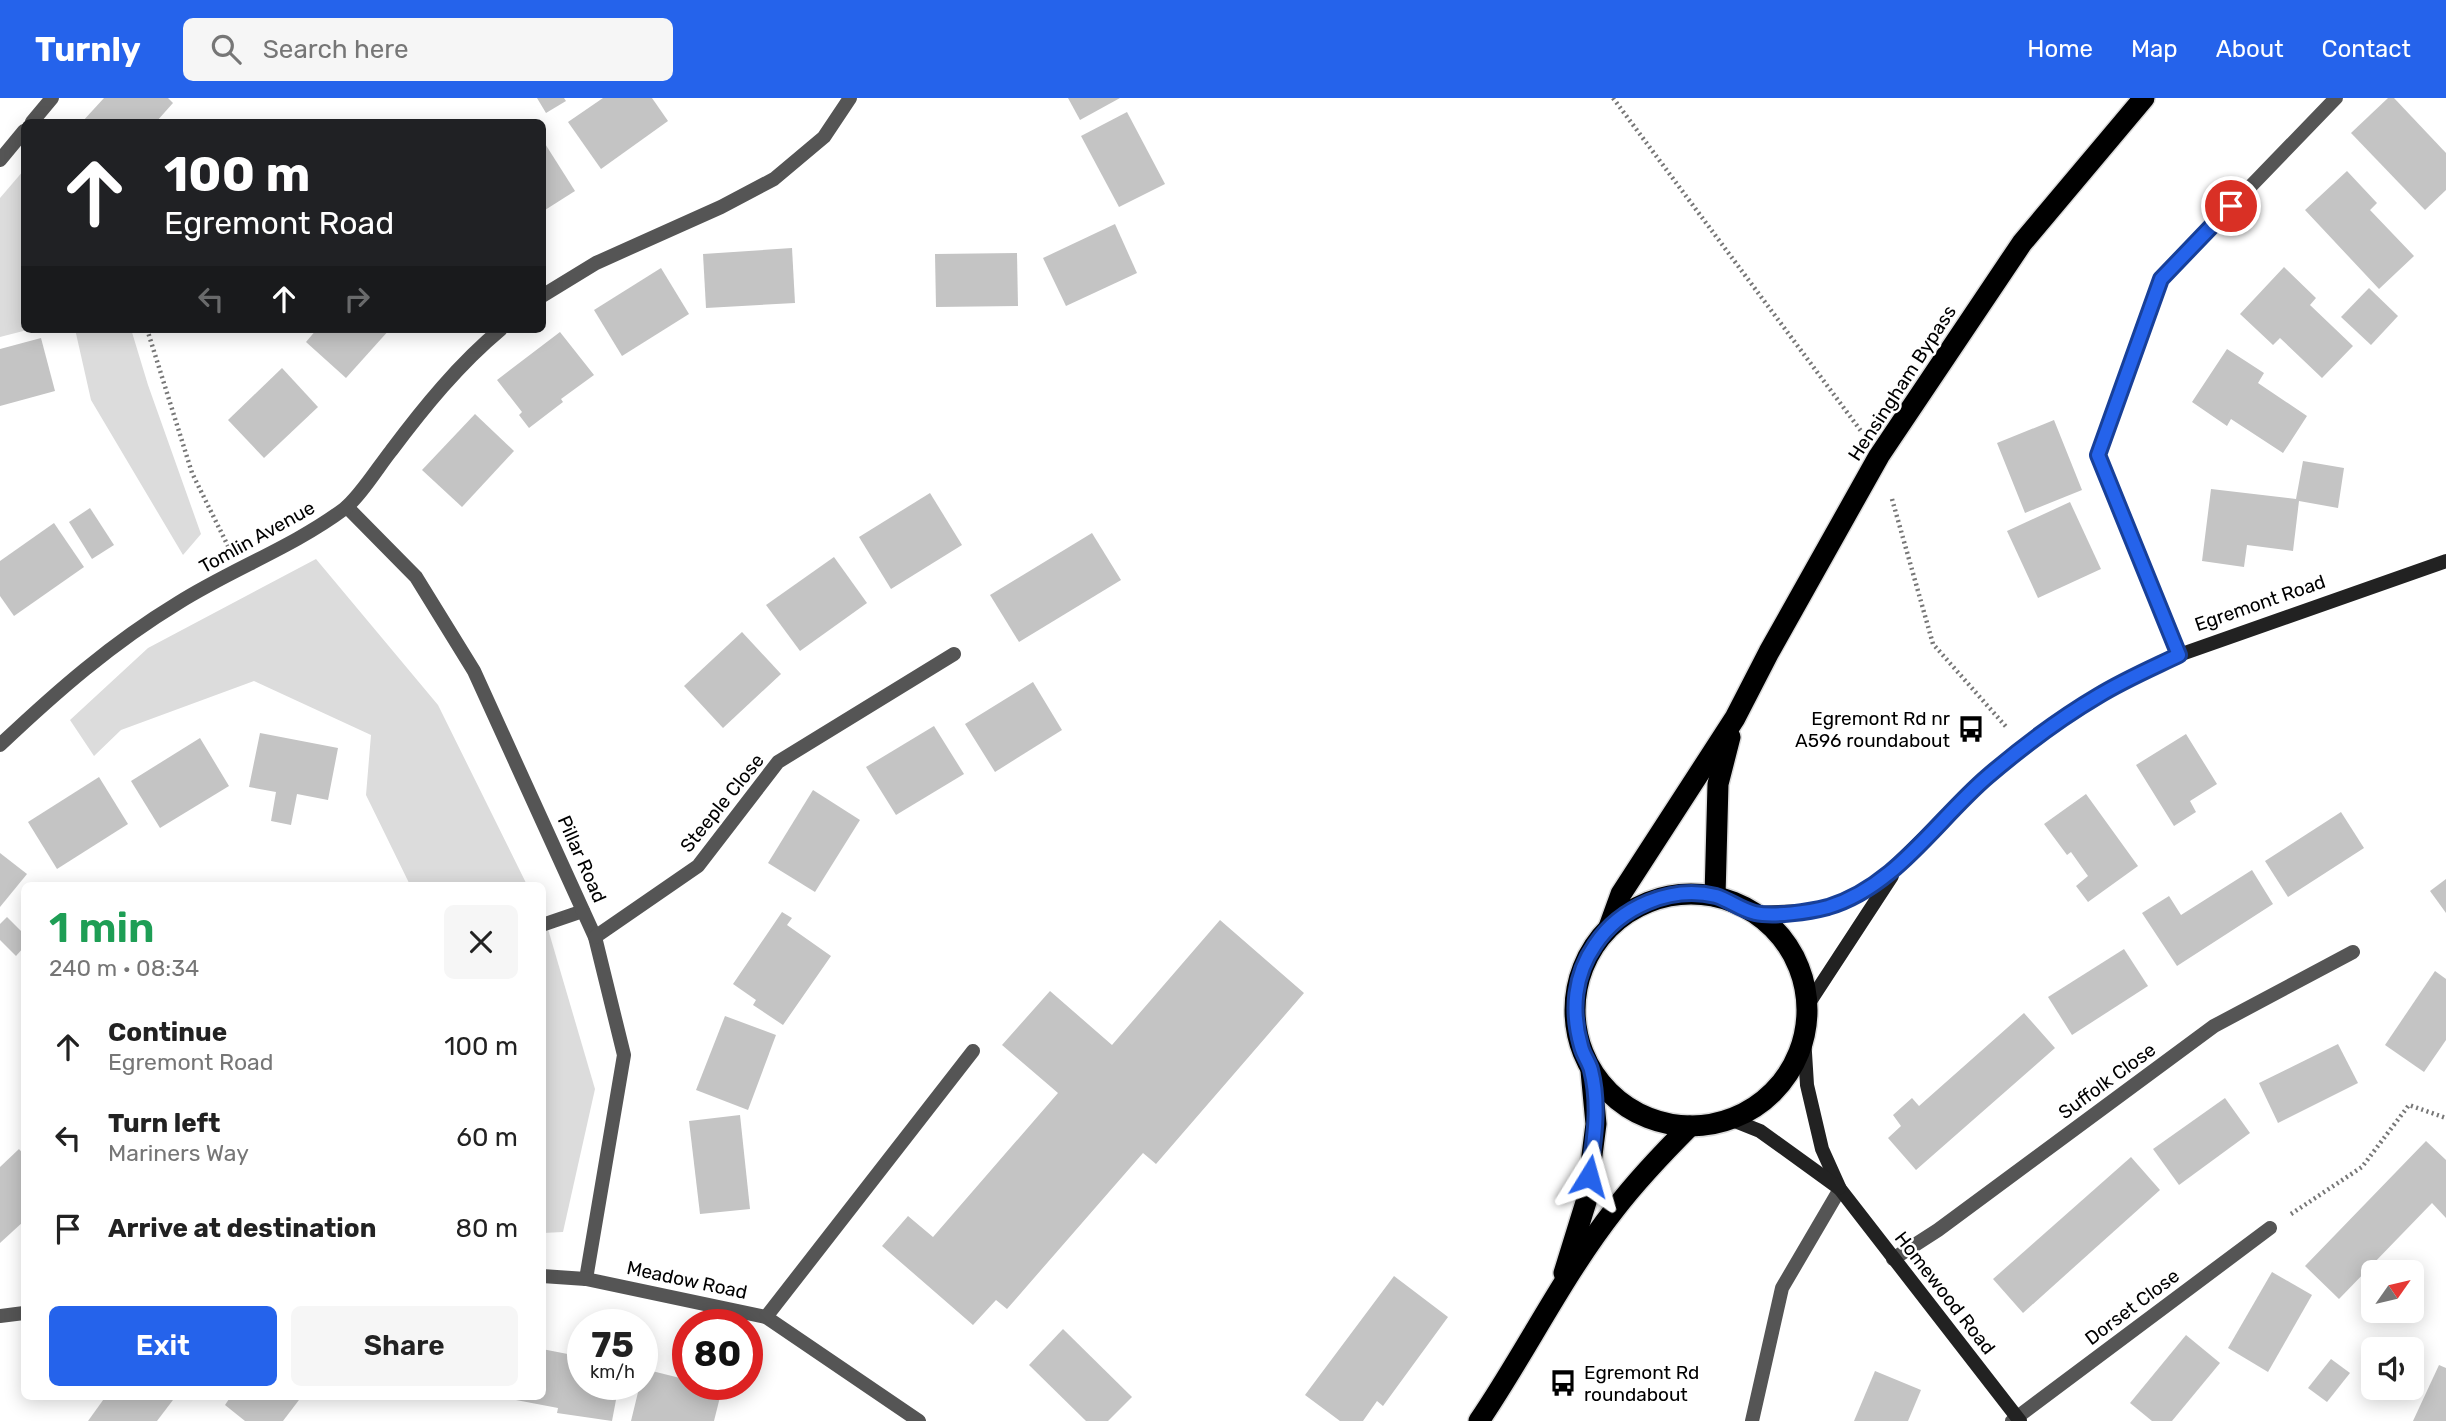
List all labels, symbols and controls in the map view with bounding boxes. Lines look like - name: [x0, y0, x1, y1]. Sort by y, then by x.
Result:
- search box: [183, 18, 673, 81]
- text: Turnly: [35, 30, 141, 69]
- icon: search: [207, 30, 245, 68]
- text: Search here: [263, 34, 409, 65]
- text: Home: [2027, 35, 2093, 63]
- text: Map: [2131, 35, 2178, 63]
- text: About: [2216, 35, 2284, 63]
- text: Contact: [2322, 35, 2411, 63]
- text: 100 m: [164, 145, 310, 203]
- icon: ahead: [49, 147, 140, 238]
- pin: [2201, 176, 2261, 236]
- icon: arrive: [2212, 187, 2250, 225]
- text: Egremont Road: [164, 204, 394, 242]
- icon: left: [192, 280, 230, 318]
- icon: ahead: [265, 280, 303, 318]
- icon: right: [338, 280, 376, 318]
- street label: Hensingham Bypass: [1843, 301, 1961, 465]
- street label: Tomlin Avenue: [195, 496, 319, 578]
- street label: Egremont Road: [2192, 570, 2328, 636]
- place label: Egremont Rd nr A596 roundabout: [1795, 707, 1951, 752]
- bus stop icon: Egremont Rd nr A596 roundabout: [1956, 714, 1986, 744]
- street label: Steeple Close: [675, 749, 769, 857]
- street label: Pillar Road: [553, 812, 611, 906]
- text: 1 min: [49, 903, 155, 953]
- button: close: [444, 905, 518, 979]
- text: 240 m · 08:34: [49, 954, 199, 982]
- text: Continue: [108, 1017, 227, 1048]
- icon: ahead: [49, 1028, 87, 1066]
- text: 100 m: [444, 1031, 518, 1062]
- street label: Suffolk Close: [2054, 1038, 2160, 1124]
- text: Egremont Road: [108, 1048, 274, 1076]
- text: Turn left: [108, 1108, 220, 1139]
- icon: left: [49, 1119, 87, 1157]
- text: 60 m: [456, 1122, 518, 1153]
- text: Mariners Way: [108, 1139, 249, 1167]
- position arrow: [1552, 1139, 1626, 1213]
- icon: arrive: [49, 1210, 87, 1248]
- text: Arrive at destination: [108, 1213, 376, 1244]
- text: 80 m: [455, 1213, 518, 1244]
- street label: Homewood Road: [1890, 1227, 2000, 1359]
- street label: Meadow Road: [625, 1256, 749, 1304]
- north arrow: [2361, 1260, 2424, 1323]
- map controls: [2361, 1260, 2424, 1400]
- street label: Dorset Close: [2080, 1264, 2184, 1350]
- button: Exit: [49, 1306, 277, 1386]
- button: Share: [291, 1306, 518, 1386]
- speed limit sign: 80: [672, 1309, 763, 1400]
- text: 75: [591, 1324, 634, 1366]
- button: sound: [2361, 1337, 2424, 1400]
- text: km/h: [590, 1361, 635, 1383]
- place label: Egremont Rd roundabout: [1584, 1361, 1699, 1406]
- bus stop icon: Egremont Rd roundabout: [1548, 1368, 1578, 1398]

